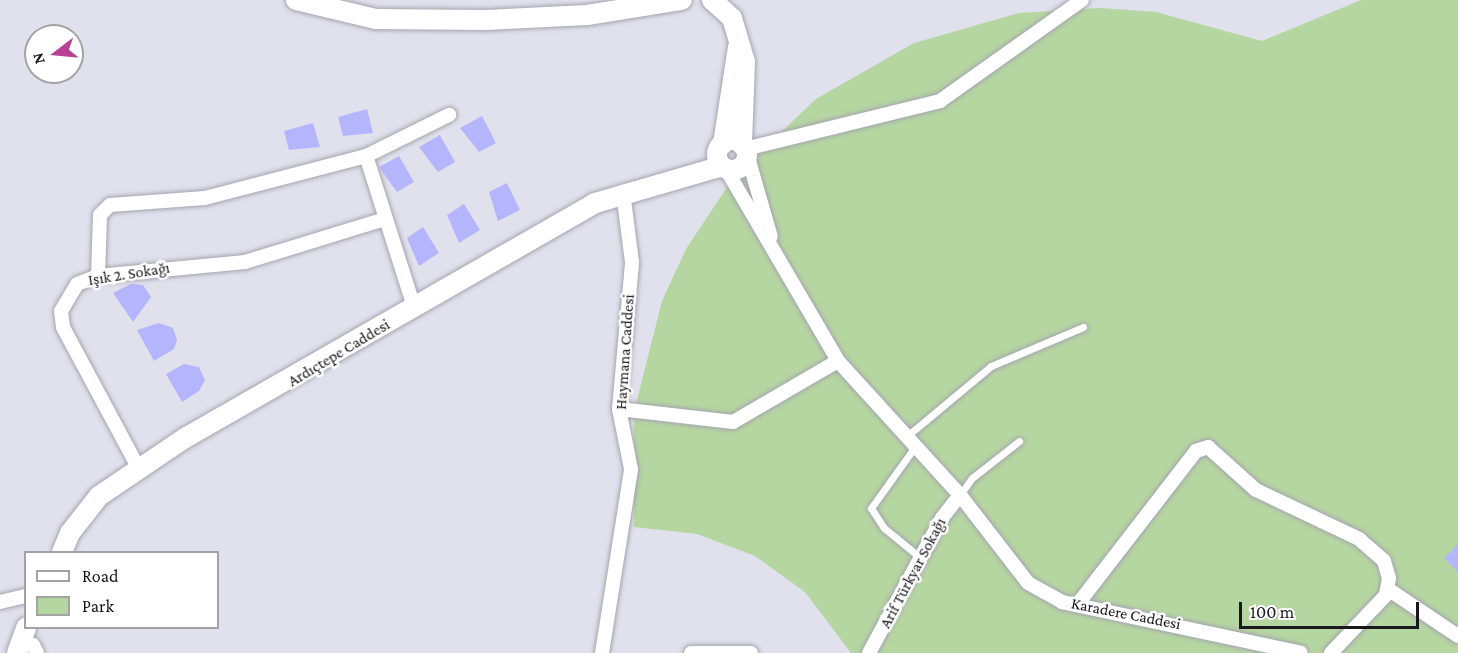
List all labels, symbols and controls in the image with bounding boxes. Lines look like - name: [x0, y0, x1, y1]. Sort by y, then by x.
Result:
- north arrow: [24, 24, 84, 84]
- text: N: [28, 51, 48, 66]
- street label: Işık 2. Sokağı: [87, 258, 171, 290]
- street label: Haymana Caddesi: [611, 294, 639, 410]
- street label: Ardıçtepe Caddesi: [285, 315, 393, 391]
- street label: Arif Türkyar Sokağı: [876, 514, 950, 632]
- legend: [24, 551, 219, 629]
- text: Road: [82, 566, 119, 586]
- scale bar: [1242, 590, 1422, 628]
- street label: Karadere Caddesi: [1070, 594, 1182, 634]
- text: Park: [82, 596, 114, 616]
- text: 100 m: [1250, 602, 1294, 622]

